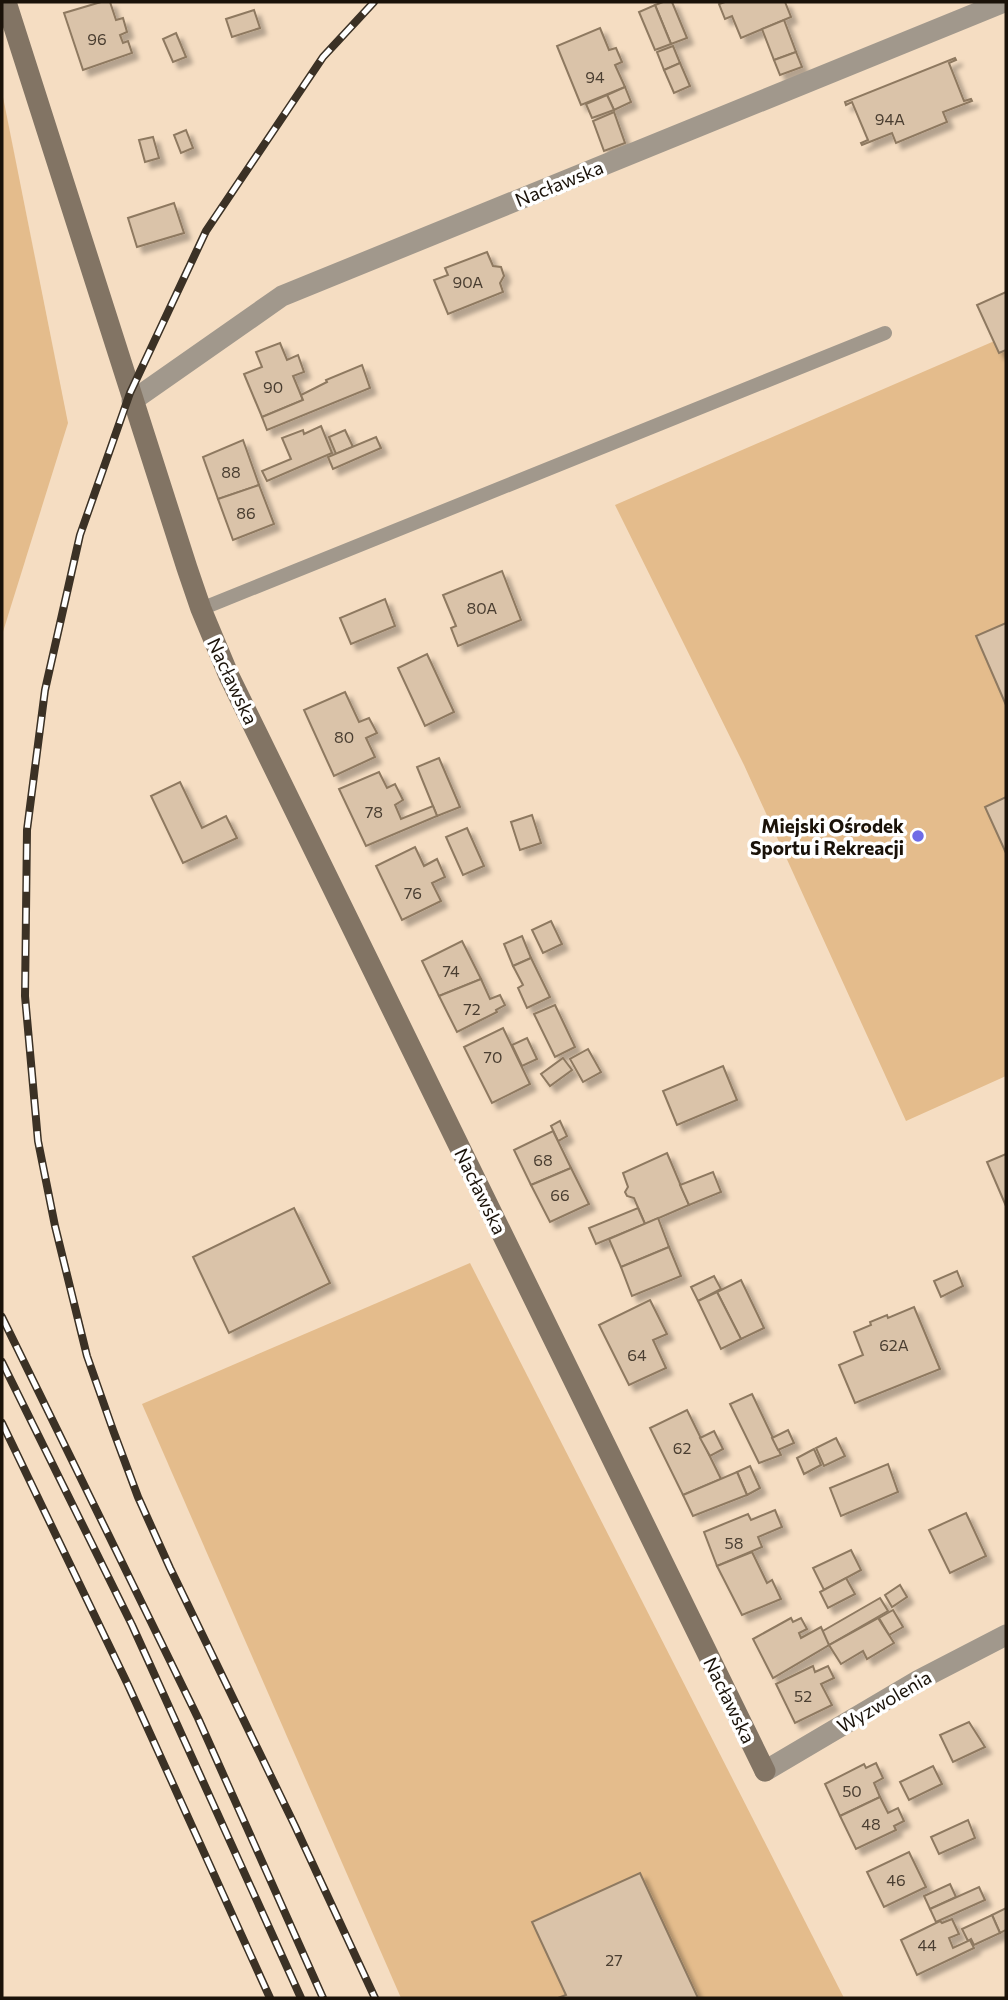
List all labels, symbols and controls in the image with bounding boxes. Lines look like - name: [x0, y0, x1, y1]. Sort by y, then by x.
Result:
- house number: 96: [87, 29, 107, 48]
- house number: 94: [585, 67, 605, 86]
- house number: 94A: [875, 109, 905, 128]
- street label: Nacławska: [512, 155, 606, 211]
- house number: 90A: [453, 272, 483, 291]
- house number: 90: [263, 377, 283, 396]
- house number: 88: [221, 462, 241, 481]
- house number: 86: [236, 503, 256, 522]
- house number: 80A: [467, 598, 497, 617]
- street label: Nacławska: [203, 634, 263, 728]
- house number: 80: [334, 727, 354, 746]
- house number: 78: [365, 802, 383, 821]
- place label: Miejski Ośrodek Sportu i Rekreacji: [750, 814, 904, 859]
- marker: Miejski Ośrodek Sportu i Rekreacji: [910, 828, 926, 844]
- house number: 76: [404, 883, 422, 902]
- house number: 74: [442, 961, 460, 980]
- house number: 72: [463, 999, 481, 1018]
- house number: 70: [484, 1047, 502, 1066]
- street label: Nacławska: [450, 1144, 512, 1238]
- house number: 68: [533, 1150, 553, 1169]
- house number: 66: [550, 1185, 570, 1204]
- house number: 62A: [879, 1335, 909, 1354]
- house number: 64: [627, 1345, 647, 1364]
- house number: 62: [673, 1438, 691, 1457]
- house number: 58: [725, 1533, 743, 1552]
- street label: Nacławska: [699, 1653, 761, 1747]
- street label: Wyzwolenia: [833, 1665, 935, 1737]
- house number: 52: [794, 1686, 812, 1705]
- house number: 50: [842, 1781, 862, 1800]
- house number: 48: [861, 1814, 881, 1833]
- house number: 46: [886, 1870, 906, 1889]
- house number: 44: [917, 1935, 937, 1954]
- house number: 27: [605, 1950, 623, 1969]

